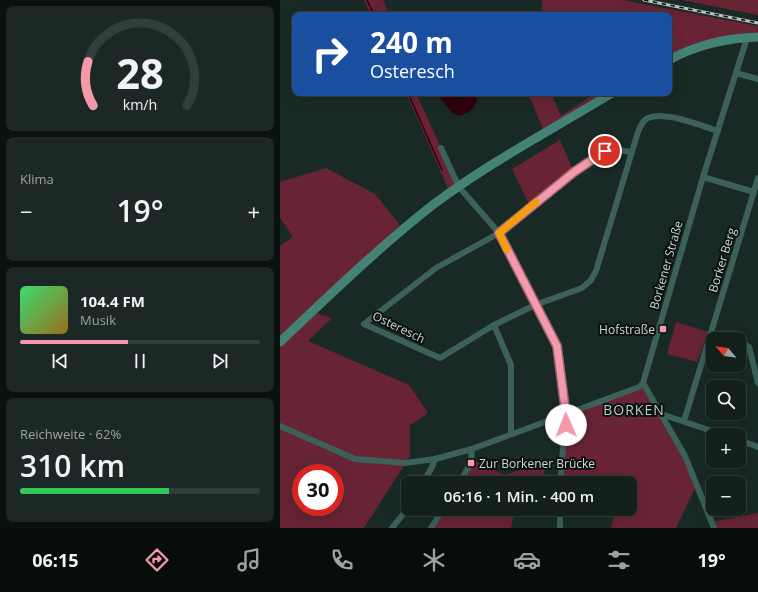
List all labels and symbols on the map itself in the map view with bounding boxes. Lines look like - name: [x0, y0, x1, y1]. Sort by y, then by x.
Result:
- pin: [588, 134, 622, 168]
- street label: Borkener Straße: [645, 218, 687, 311]
- street label: Borker Berg: [704, 225, 740, 294]
- street label: Osteresch: [370, 307, 428, 347]
- place label: Hofstraße: [599, 321, 655, 338]
- marker: Hofstraße: [658, 324, 668, 334]
- north arrow: [706, 332, 746, 372]
- district label: BORKEN: [603, 400, 665, 419]
- position arrow: [545, 404, 587, 446]
- place label: Zur Borkener Brücke: [479, 455, 595, 472]
- marker: Zur Borkener Brücke: [466, 458, 476, 468]
- speed limit sign: 30: [292, 464, 344, 516]

